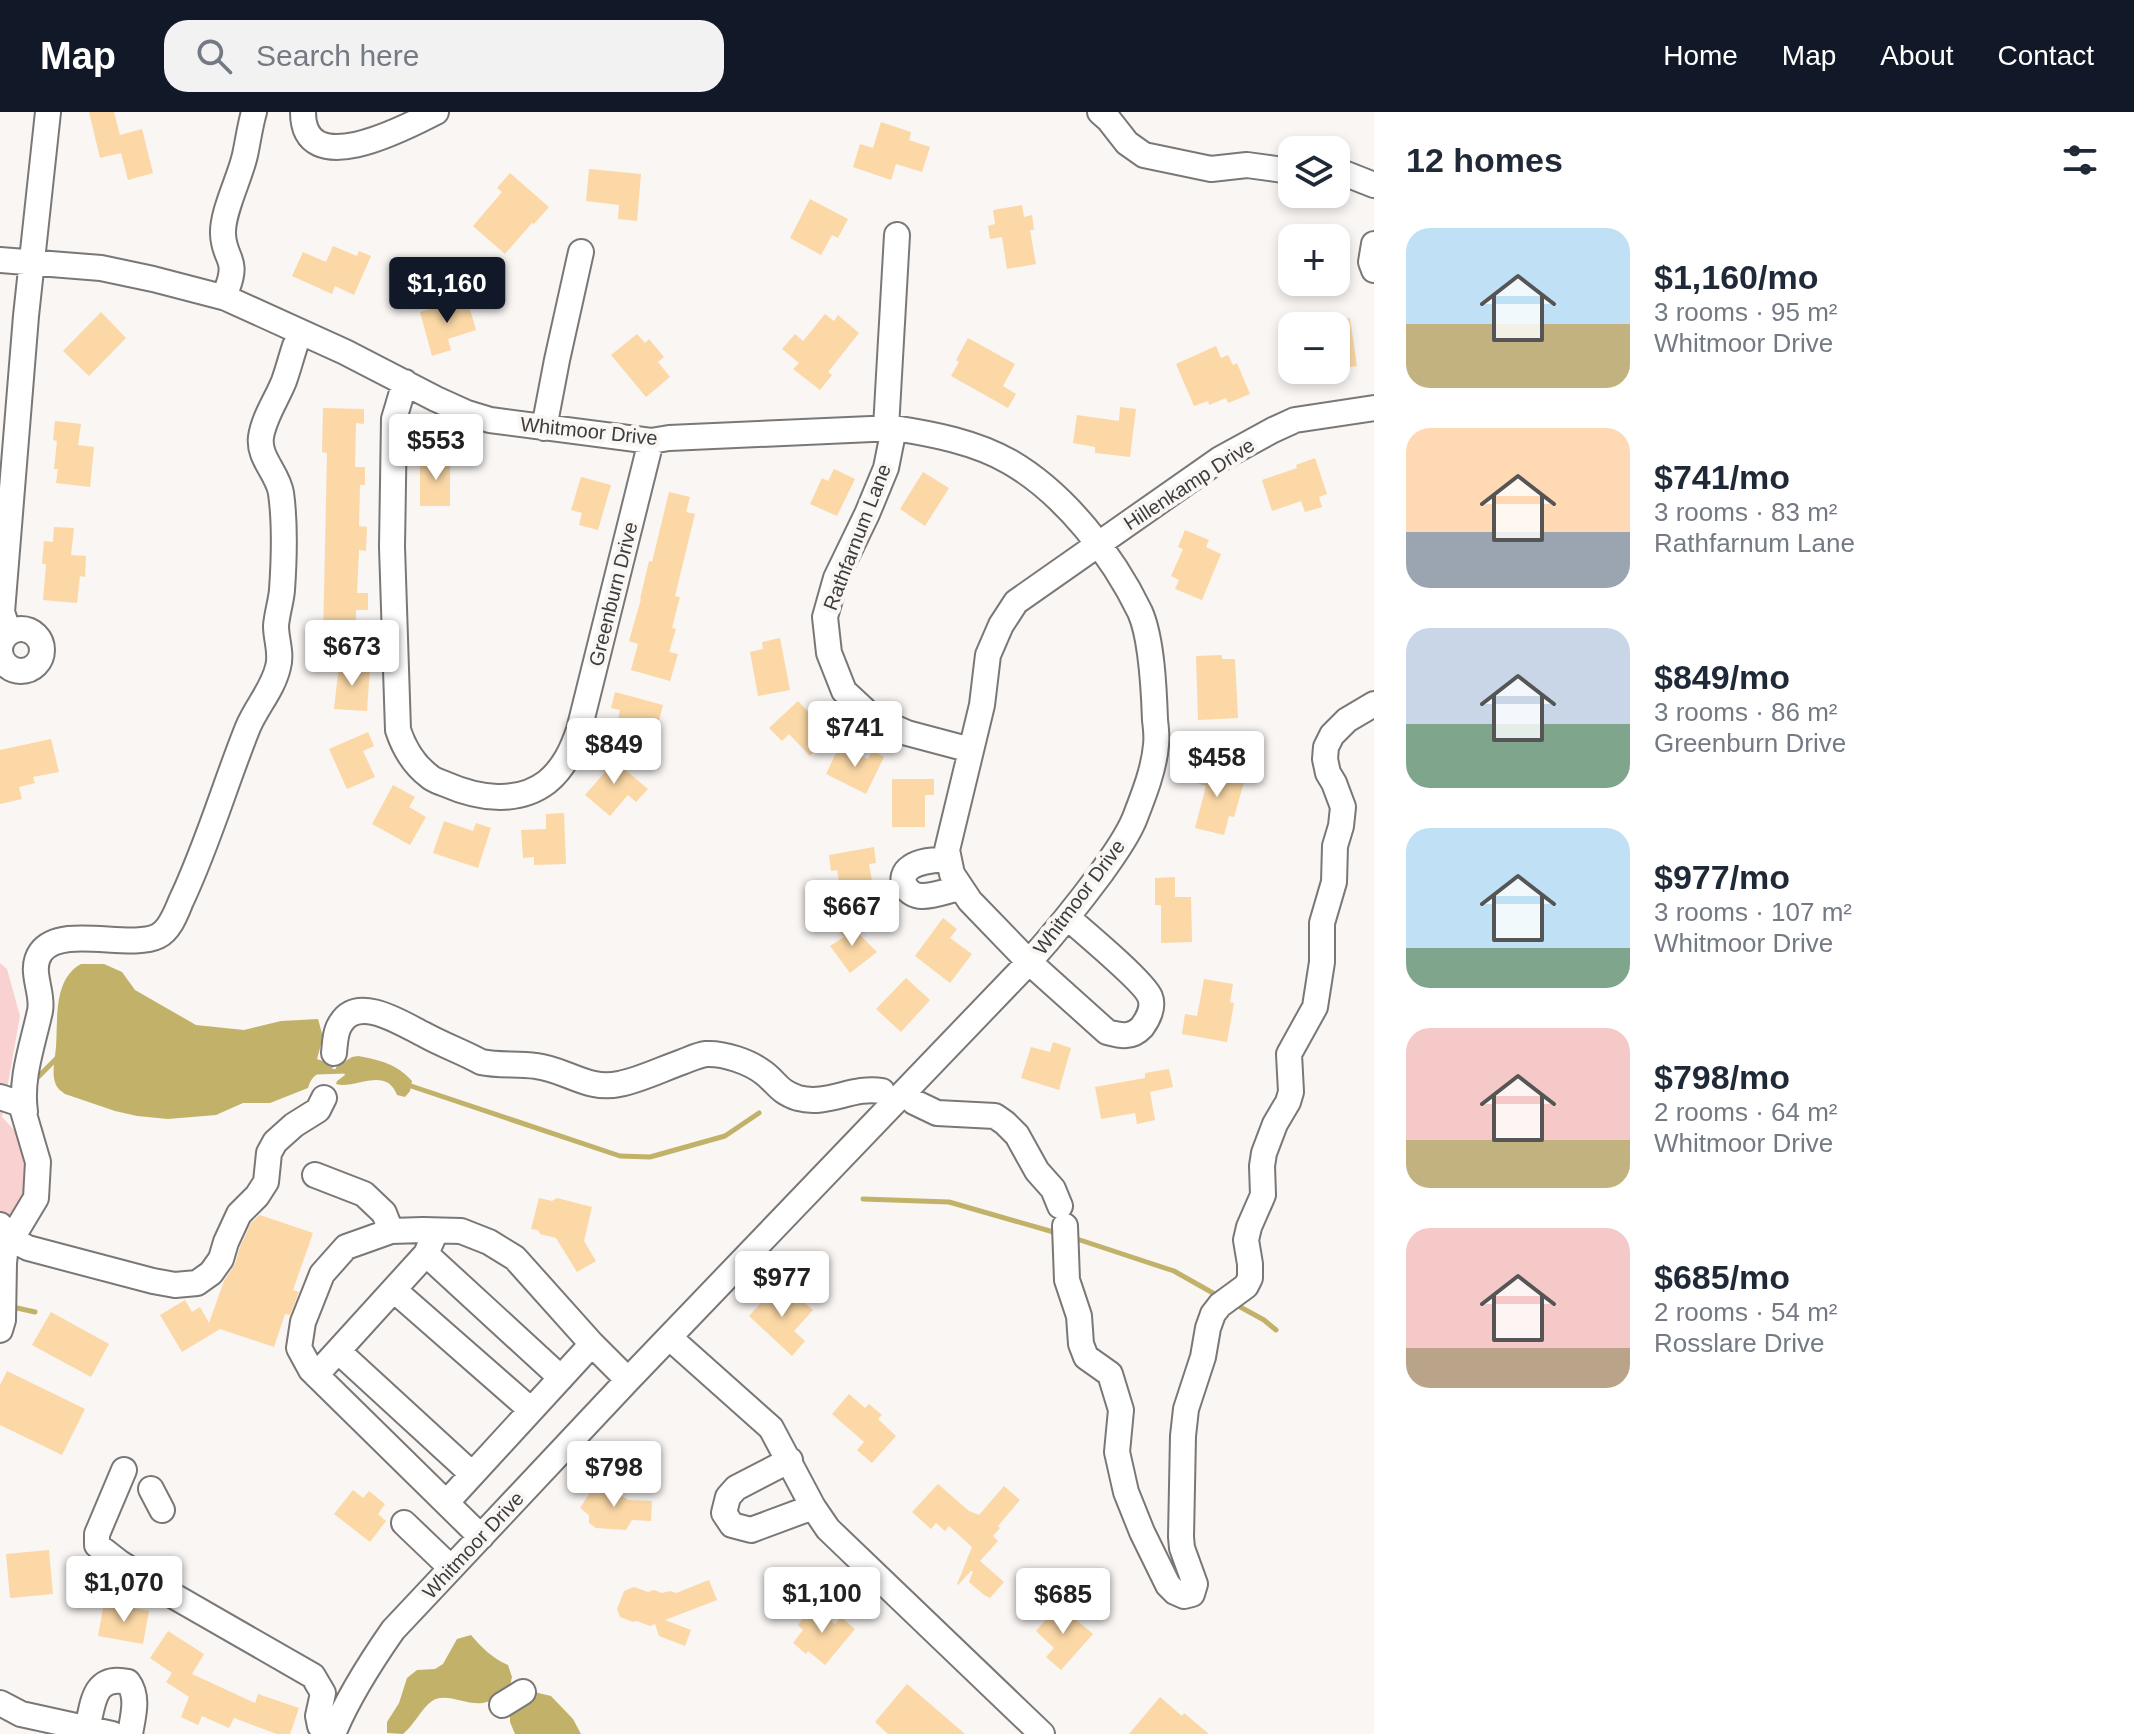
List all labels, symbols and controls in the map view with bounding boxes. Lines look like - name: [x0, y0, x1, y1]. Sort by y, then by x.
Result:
- search box: [164, 20, 724, 92]
- icon: search: [192, 34, 236, 78]
- text: Map: [40, 35, 116, 77]
- text: Search here: [256, 39, 419, 72]
- text: Home: [1663, 40, 1738, 71]
- text: Map: [1782, 40, 1836, 71]
- text: About: [1880, 40, 1954, 71]
- text: Contact: [1998, 40, 2094, 71]
- map controls: [1278, 136, 1350, 384]
- button: layers: [1278, 136, 1350, 208]
- icon: filters: [2058, 138, 2102, 182]
- text: 12 homes: [1406, 141, 1563, 179]
- button: +: [1278, 224, 1350, 296]
- pin: $1,160: [382, 257, 512, 325]
- text: $1,160/mo: [1654, 258, 1818, 296]
- icon: home: [1470, 260, 1566, 356]
- text: $1,160: [407, 268, 487, 298]
- text: 3 rooms · 95 m²: [1654, 297, 1838, 327]
- button: −: [1278, 312, 1350, 384]
- text: Whitmoor Drive: [1654, 328, 1833, 358]
- street label: Whitmoor Drive: [519, 413, 659, 449]
- pin: $553: [389, 414, 483, 482]
- text: $553: [407, 425, 465, 455]
- street label: Hillenkamp Drive: [1120, 434, 1258, 534]
- text: $741/mo: [1654, 458, 1790, 496]
- icon: home: [1470, 460, 1566, 556]
- street label: Rathfarnum Lane: [819, 461, 895, 613]
- text: 3 rooms · 83 m²: [1654, 497, 1838, 527]
- street label: Greenburn Drive: [584, 520, 642, 668]
- text: Rathfarnum Lane: [1654, 528, 1855, 558]
- pin: $673: [305, 620, 399, 688]
- text: $673: [323, 631, 381, 661]
- text: $849/mo: [1654, 658, 1790, 696]
- icon: home: [1470, 660, 1566, 756]
- text: 3 rooms · 86 m²: [1654, 697, 1838, 727]
- pin: $741: [808, 701, 902, 769]
- text: $741: [826, 712, 884, 742]
- pin: $849: [567, 718, 661, 786]
- text: Greenburn Drive: [1654, 728, 1846, 758]
- text: $849: [585, 729, 643, 759]
- pin: $458: [1170, 731, 1264, 799]
- text: $458: [1188, 742, 1246, 772]
- street label: Whitmoor Drive: [1029, 835, 1129, 959]
- text: $977/mo: [1654, 858, 1790, 896]
- icon: home: [1470, 860, 1566, 956]
- pin: $667: [805, 880, 899, 948]
- text: $667: [823, 891, 881, 921]
- text: 3 rooms · 107 m²: [1654, 897, 1852, 927]
- text: Whitmoor Drive: [1654, 928, 1833, 958]
- text: $798/mo: [1654, 1058, 1790, 1096]
- icon: home: [1470, 1060, 1566, 1156]
- text: 2 rooms · 64 m²: [1654, 1097, 1838, 1127]
- text: Whitmoor Drive: [1654, 1128, 1833, 1158]
- pin: $977: [735, 1251, 829, 1319]
- text: $685/mo: [1654, 1258, 1790, 1296]
- icon: home: [1470, 1260, 1566, 1356]
- text: $977: [753, 1262, 811, 1292]
- text: 2 rooms · 54 m²: [1654, 1297, 1838, 1327]
- text: Rosslare Drive: [1654, 1328, 1825, 1358]
- pin: $798: [567, 1441, 661, 1509]
- text: $798: [585, 1452, 643, 1482]
- street label: Whitmoor Drive: [418, 1487, 528, 1603]
- pin: $1,070: [59, 1556, 189, 1624]
- text: $1,070: [84, 1567, 164, 1597]
- pin: $1,100: [757, 1567, 887, 1635]
- pin: $685: [1016, 1568, 1110, 1636]
- text: $1,100: [782, 1578, 862, 1608]
- text: $685: [1034, 1579, 1092, 1609]

